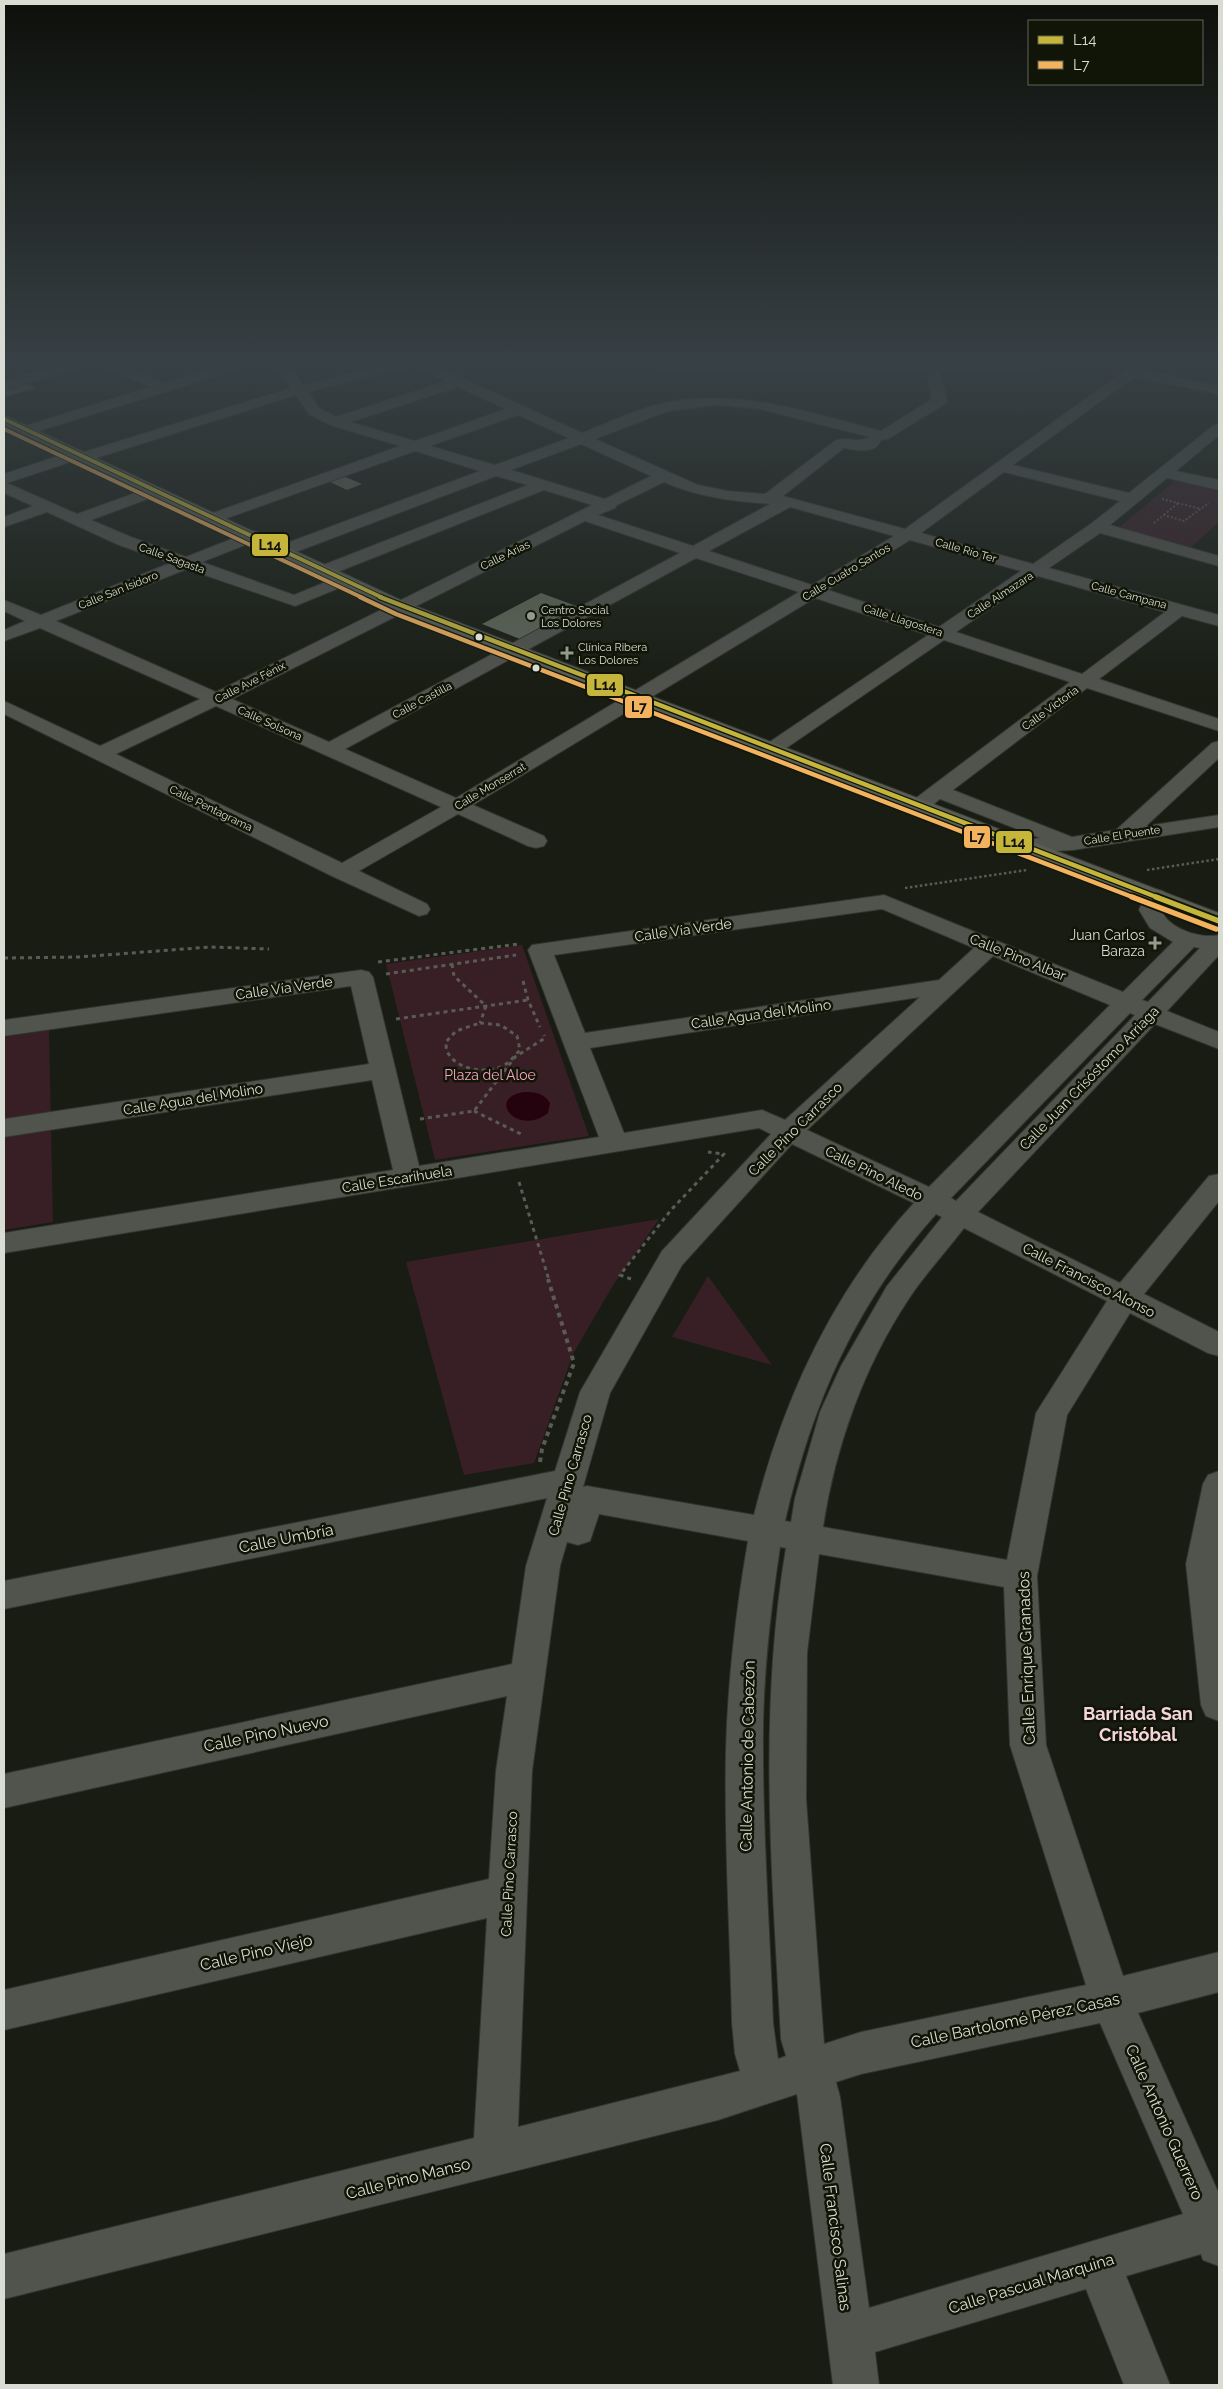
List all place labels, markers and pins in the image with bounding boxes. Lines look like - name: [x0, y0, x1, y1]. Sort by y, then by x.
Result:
- place label: Centro Social Los Dolores: [541, 604, 609, 630]
- marker: Centro Social Los Dolores: [525, 610, 537, 622]
- unlabelled marker: [474, 632, 484, 642]
- place label: Clínica Ribera Los Dolores: [578, 641, 647, 667]
- marker: Clínica Ribera Los Dolores: [560, 646, 574, 660]
- unlabelled marker: [531, 663, 541, 673]
- place label: Juan Carlos Baraza: [1070, 927, 1145, 959]
- marker: Juan Carlos Baraza: [1149, 937, 1161, 949]

